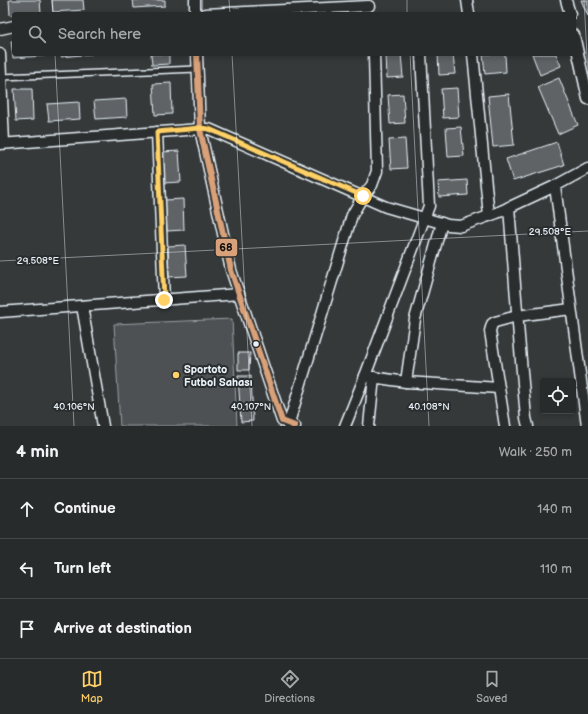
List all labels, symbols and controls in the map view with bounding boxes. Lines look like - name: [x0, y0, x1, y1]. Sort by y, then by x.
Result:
- search box: [12, 12, 576, 56]
- icon: search: [26, 23, 48, 45]
- text: Search here: [58, 25, 141, 44]
- route start: [354, 187, 372, 205]
- text: 29.508°E: [529, 226, 572, 238]
- line badge: 68: [215, 238, 238, 257]
- text: 68: [219, 241, 233, 254]
- text: 29.508°E: [17, 255, 60, 267]
- route end: [155, 291, 173, 309]
- unlabelled marker: [251, 339, 261, 349]
- place label: Sportoto Futbol Sahası: [184, 363, 253, 389]
- marker: Sportoto Futbol Sahası: [171, 370, 181, 380]
- map controls: [540, 378, 576, 414]
- button: locate: [540, 378, 576, 414]
- text: 40.106°N: [53, 401, 95, 413]
- text: 40.107°N: [231, 401, 271, 413]
- text: 40.108°N: [408, 401, 450, 413]
- text: 4 min: [16, 442, 59, 462]
- text: Walk · 250 m: [499, 444, 572, 460]
- icon: ahead: [16, 498, 38, 520]
- text: Continue: [54, 499, 116, 518]
- text: 140 m: [537, 501, 572, 517]
- icon: left: [16, 558, 38, 580]
- text: Turn left: [54, 559, 111, 578]
- text: 110 m: [540, 561, 572, 577]
- icon: arrive: [16, 618, 38, 640]
- text: Arrive at destination: [54, 619, 192, 638]
- tab: Map: [81, 668, 103, 705]
- tab: Directions: [264, 668, 315, 705]
- tab: Saved: [476, 668, 507, 705]

